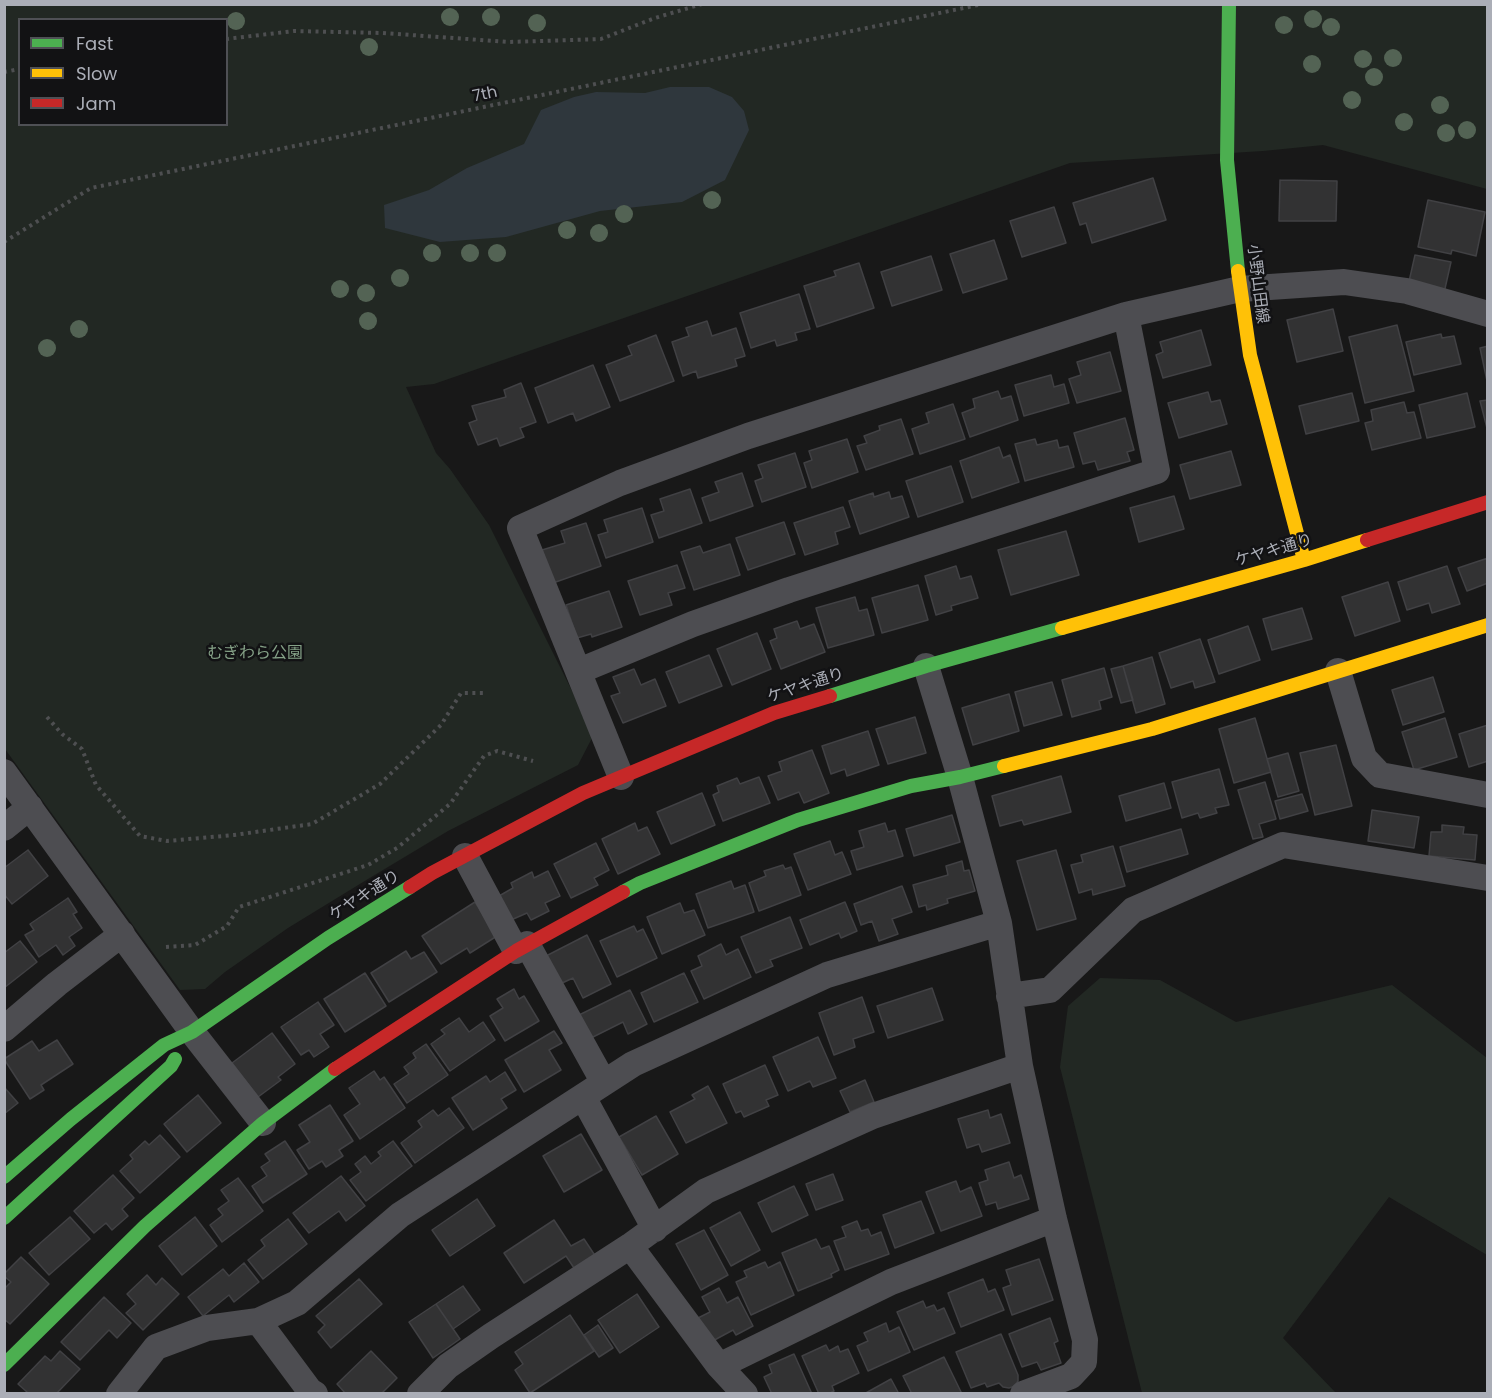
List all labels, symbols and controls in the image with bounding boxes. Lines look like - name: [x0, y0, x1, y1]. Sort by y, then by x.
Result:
- legend: [18, 18, 228, 126]
- text: Fast: [76, 31, 113, 56]
- text: Slow: [76, 61, 117, 86]
- street label: 7th: [471, 83, 499, 107]
- text: Jam: [76, 91, 116, 116]
- street label: 小野山田線: [1243, 243, 1271, 325]
- street label: ケヤキ通り: [1233, 531, 1315, 571]
- park label: むぎわら公園: [207, 644, 303, 664]
- street label: ケヤキ通り: [765, 665, 847, 707]
- street label: ケヤキ通り: [326, 867, 404, 925]

